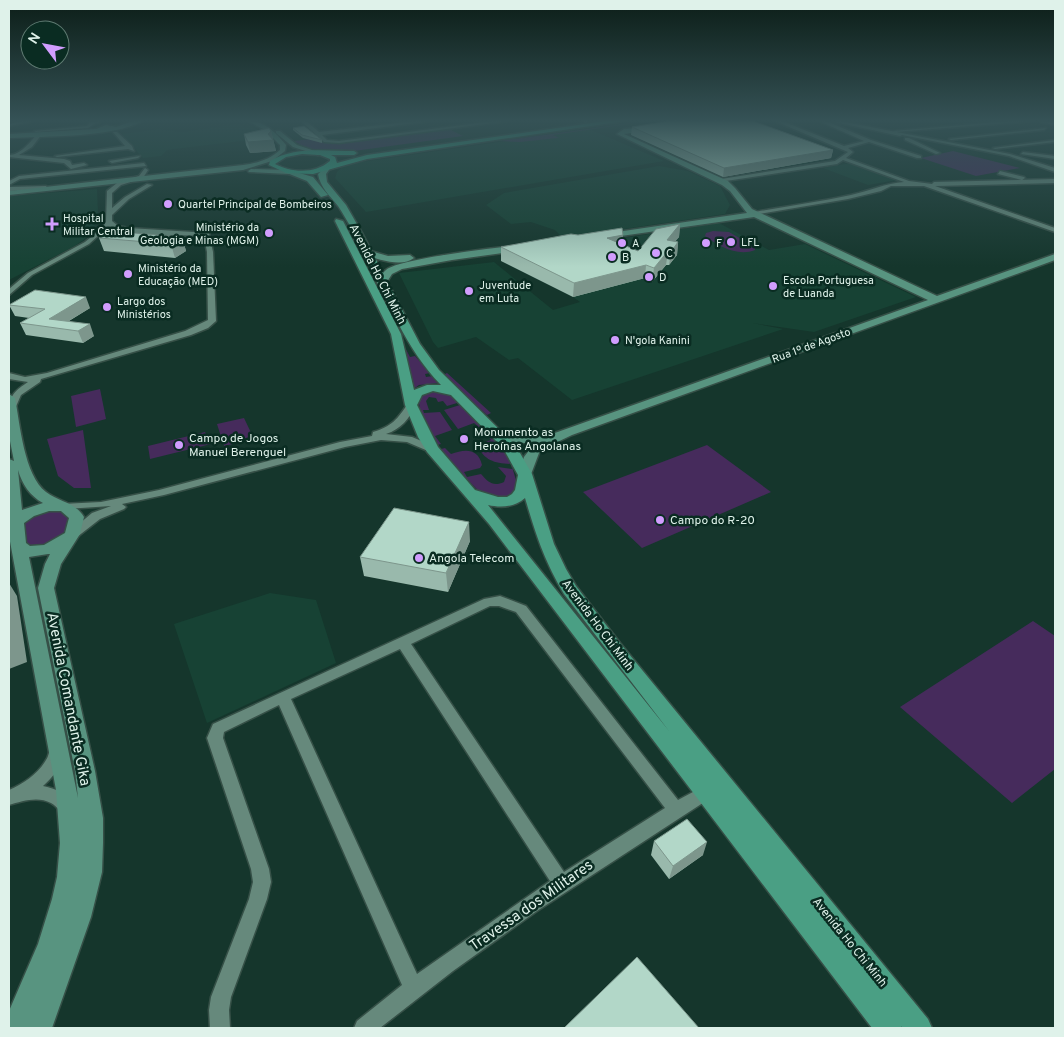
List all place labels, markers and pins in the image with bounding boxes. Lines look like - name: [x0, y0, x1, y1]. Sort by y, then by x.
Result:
- marker: Quartel Principal de Bombeiros: [162, 198, 174, 210]
- place label: Quartel Principal de Bombeiros: [178, 198, 332, 212]
- place label: Hospital Militar Central: [63, 212, 133, 239]
- marker: Hospital Militar Central: [45, 217, 59, 231]
- place label: Ministério da Geologia e Minas (MGM): [140, 221, 259, 248]
- marker: Ministério da Geologia e Minas (MGM): [263, 227, 275, 239]
- marker: LFL: [725, 236, 737, 248]
- place label: LFL: [741, 236, 759, 250]
- marker: A: [616, 237, 628, 249]
- place label: A: [632, 237, 639, 251]
- marker: F: [700, 237, 712, 249]
- place label: F: [716, 237, 722, 251]
- marker: C: [650, 247, 662, 259]
- place label: C: [666, 247, 673, 261]
- marker: B: [606, 251, 618, 263]
- place label: B: [622, 251, 629, 265]
- place label: Ministério da Educação (MED): [138, 262, 218, 289]
- marker: Ministério da Educação (MED): [122, 268, 134, 280]
- marker: D: [643, 271, 655, 283]
- place label: D: [659, 271, 667, 285]
- place label: Escola Portuguesa de Luanda: [783, 274, 874, 301]
- place label: Juventude em Luta: [479, 279, 531, 306]
- marker: Escola Portuguesa de Luanda: [767, 280, 779, 292]
- marker: Juventude em Luta: [463, 285, 475, 297]
- place label: Largo dos Ministérios: [117, 295, 171, 322]
- marker: Largo dos Ministérios: [101, 301, 113, 313]
- marker: N'gola Kanini: [609, 334, 621, 346]
- place label: N'gola Kanini: [625, 334, 690, 348]
- place label: Monumento as Heroínas Angolanas: [474, 425, 581, 455]
- place label: Campo de Jogos Manuel Berenguel: [189, 431, 286, 461]
- marker: Monumento as Heroínas Angolanas: [458, 433, 470, 445]
- marker: Campo de Jogos Manuel Berenguel: [173, 439, 185, 451]
- place label: Campo do R-20: [670, 513, 755, 529]
- marker: Campo do R-20: [654, 514, 666, 526]
- place label: Angola Telecom: [429, 551, 514, 567]
- marker: Angola Telecom: [413, 552, 425, 564]

